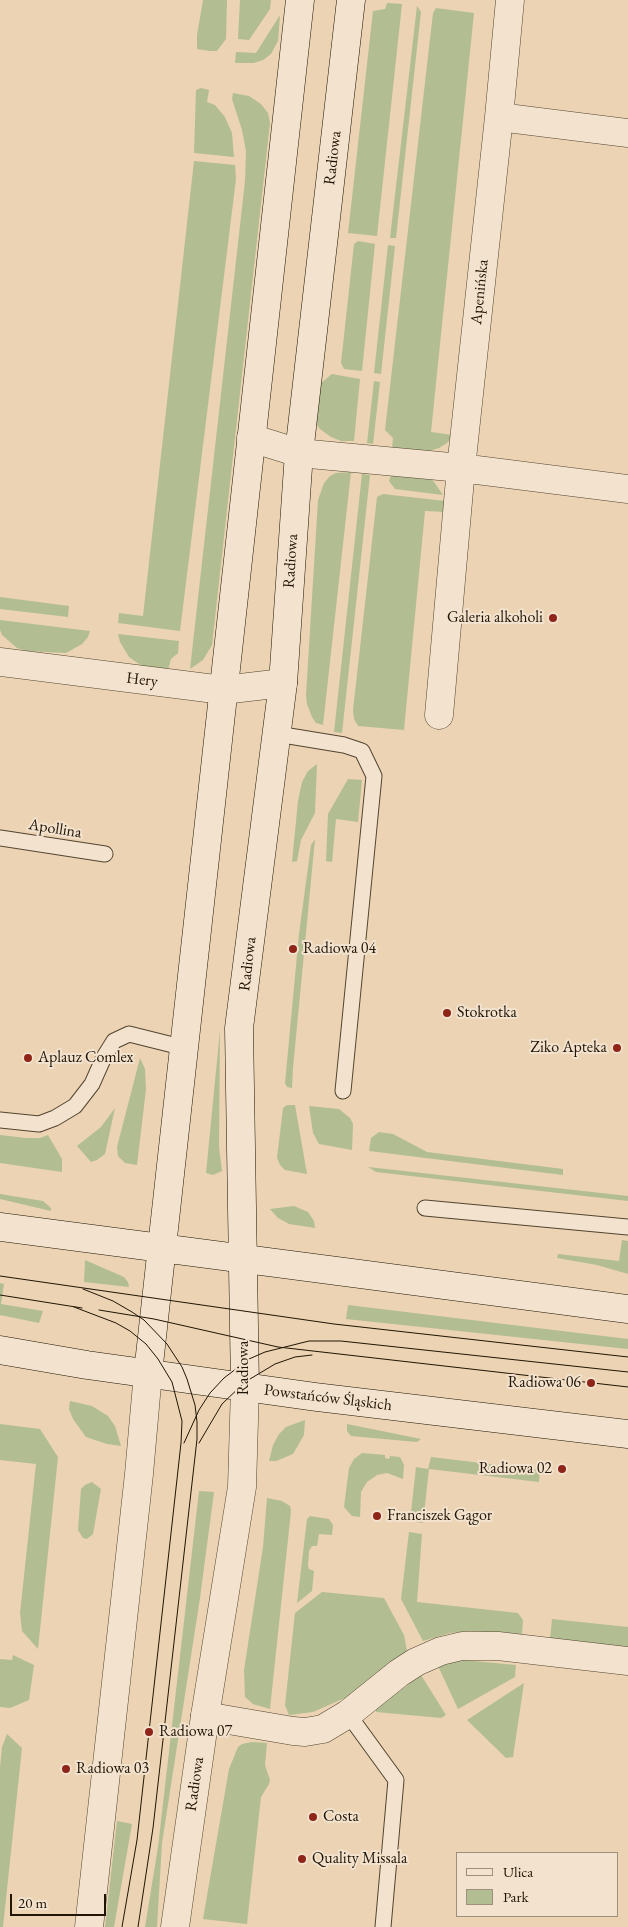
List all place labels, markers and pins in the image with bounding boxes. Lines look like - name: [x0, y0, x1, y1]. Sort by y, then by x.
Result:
- place label: Galeria alkoholi: [447, 608, 543, 628]
- marker: Galeria alkoholi: [547, 612, 559, 624]
- place label: Radiowa 04: [303, 939, 376, 959]
- marker: Radiowa 04: [287, 943, 299, 955]
- place label: Stokrotka: [457, 1003, 517, 1023]
- marker: Stokrotka: [441, 1007, 453, 1019]
- place label: Ziko Apteka: [530, 1038, 607, 1058]
- marker: Ziko Apteka: [611, 1042, 623, 1054]
- place label: Aplauz Comlex: [38, 1048, 133, 1068]
- marker: Aplauz Comlex: [22, 1052, 34, 1064]
- place label: Radiowa 06: [508, 1373, 581, 1393]
- marker: Radiowa 06: [585, 1377, 597, 1389]
- place label: Radiowa 02: [479, 1459, 552, 1479]
- marker: Radiowa 02: [556, 1463, 568, 1475]
- place label: Franciszek Gągor: [387, 1506, 492, 1526]
- marker: Franciszek Gągor: [371, 1510, 383, 1522]
- place label: Radiowa 07: [159, 1722, 232, 1742]
- marker: Radiowa 07: [143, 1726, 155, 1738]
- place label: Radiowa 03: [76, 1759, 149, 1779]
- marker: Radiowa 03: [60, 1763, 72, 1775]
- place label: Costa: [323, 1807, 359, 1827]
- marker: Costa: [307, 1811, 319, 1823]
- place label: Quality Missala: [312, 1849, 407, 1869]
- marker: Quality Missala: [296, 1853, 308, 1865]

